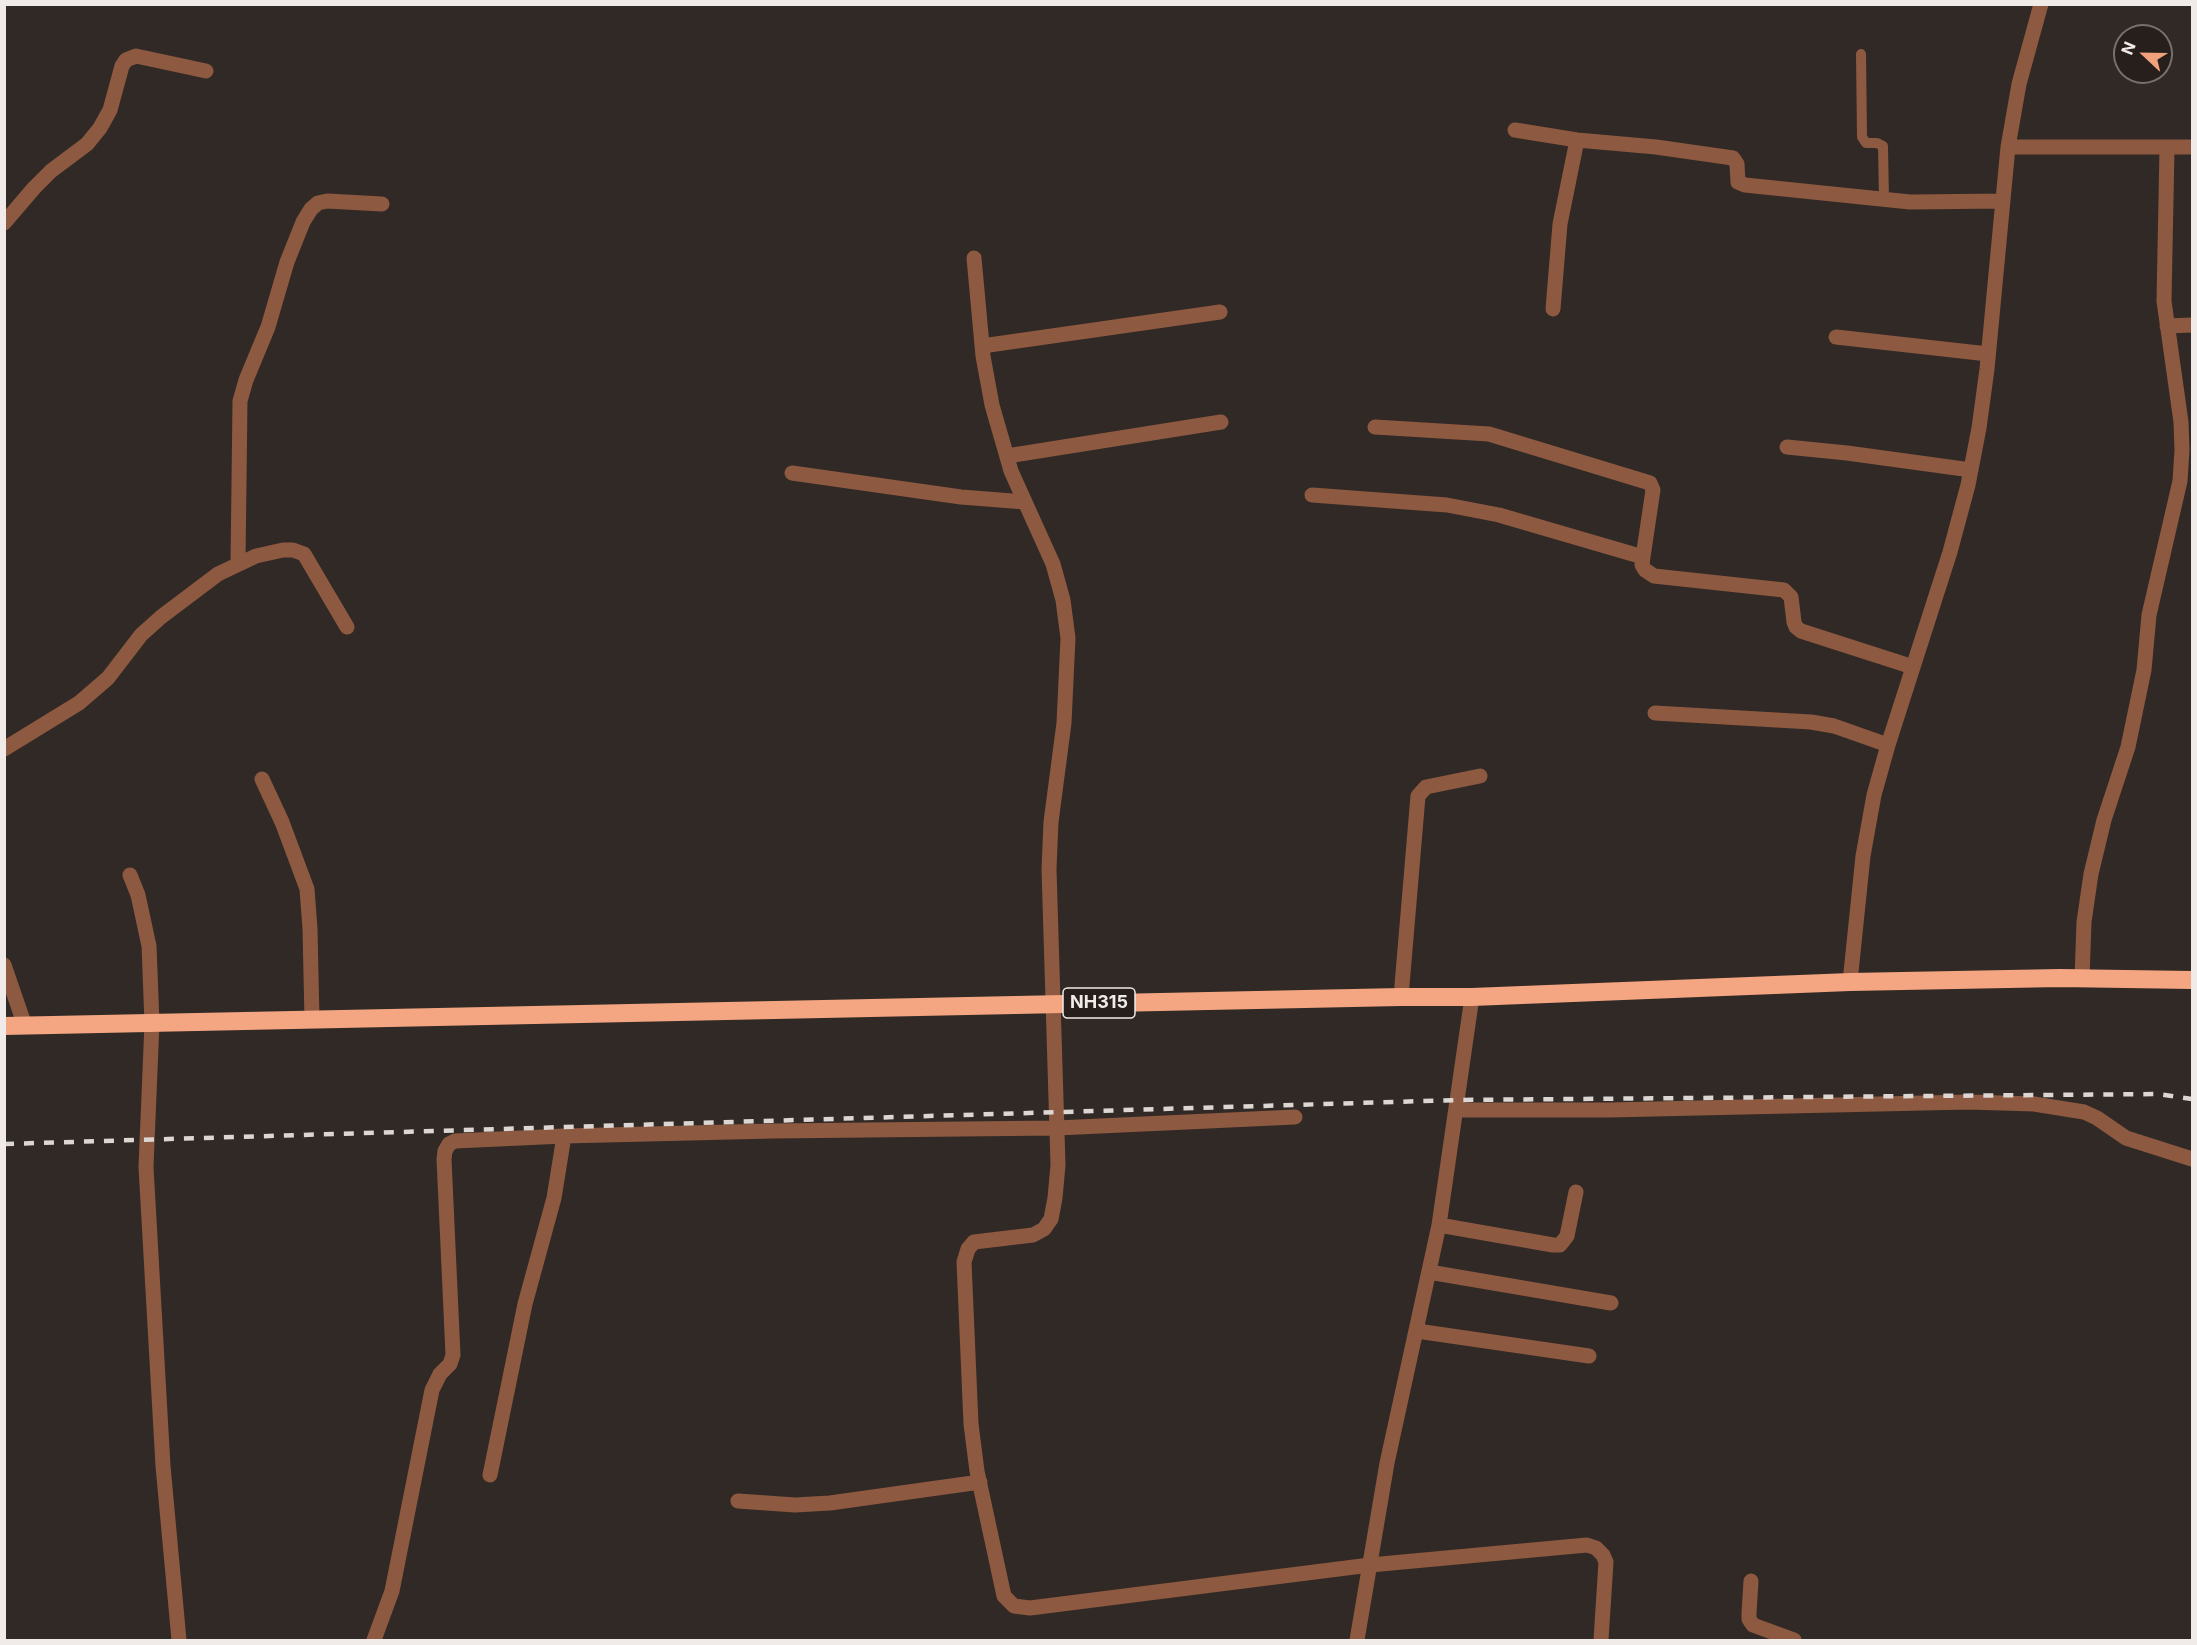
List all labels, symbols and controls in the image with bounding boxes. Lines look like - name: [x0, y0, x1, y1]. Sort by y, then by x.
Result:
- north arrow: [2113, 24, 2173, 84]
- text: N: [2117, 39, 2140, 57]
- road number: NH315: [1063, 988, 1135, 1018]

